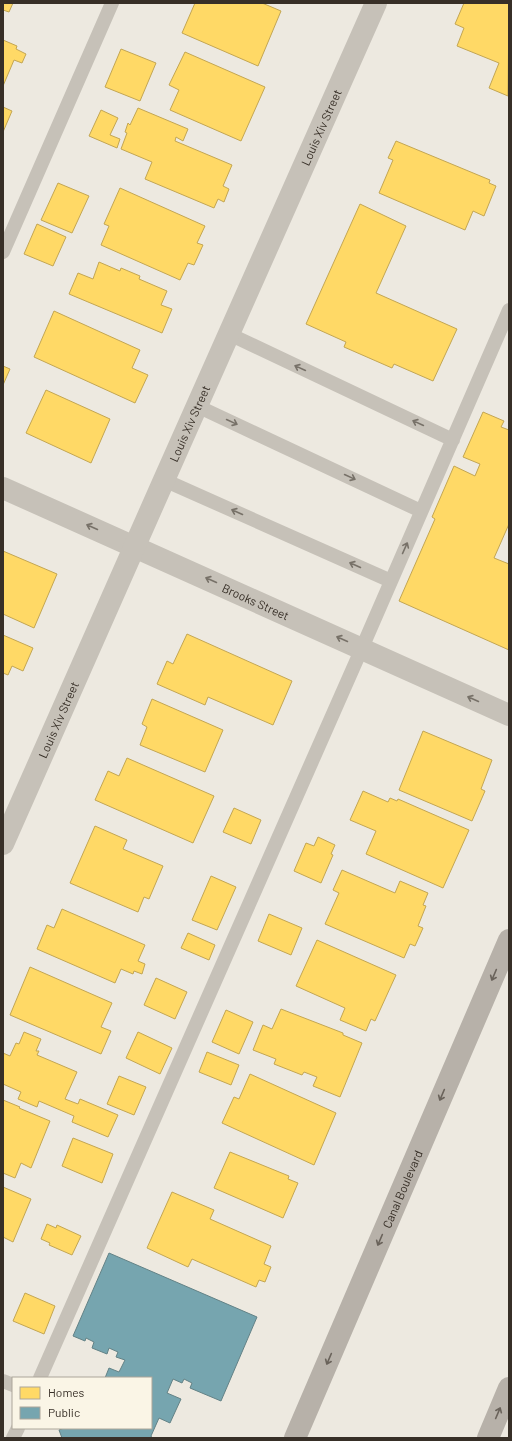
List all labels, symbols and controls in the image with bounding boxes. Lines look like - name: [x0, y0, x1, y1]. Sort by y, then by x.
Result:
- street label: Louis Xiv Street: [298, 87, 344, 168]
- one-way arrow: [294, 364, 306, 371]
- street label: Louis Xiv Street: [166, 383, 212, 464]
- one-way arrow: [226, 419, 238, 426]
- one-way arrow: [412, 419, 424, 426]
- one-way arrow: [344, 474, 356, 481]
- one-way arrow: [231, 508, 243, 515]
- one-way arrow: [87, 523, 99, 530]
- one-way arrow: [402, 543, 409, 555]
- one-way arrow: [350, 561, 362, 568]
- one-way arrow: [205, 576, 217, 583]
- street label: Brooks Street: [220, 580, 291, 622]
- one-way arrow: [337, 635, 349, 643]
- street label: Louis Xiv Street: [35, 679, 81, 760]
- one-way arrow: [468, 695, 480, 702]
- one-way arrow: [489, 969, 497, 981]
- one-way arrow: [438, 1088, 445, 1100]
- street label: Canal Boulevard: [379, 1148, 425, 1230]
- one-way arrow: [376, 1234, 383, 1246]
- one-way arrow: [324, 1353, 332, 1365]
- legend: [12, 1377, 152, 1429]
- text: Homes: [48, 1385, 85, 1399]
- text: Public: [48, 1405, 80, 1419]
- one-way arrow: [495, 1408, 503, 1420]

